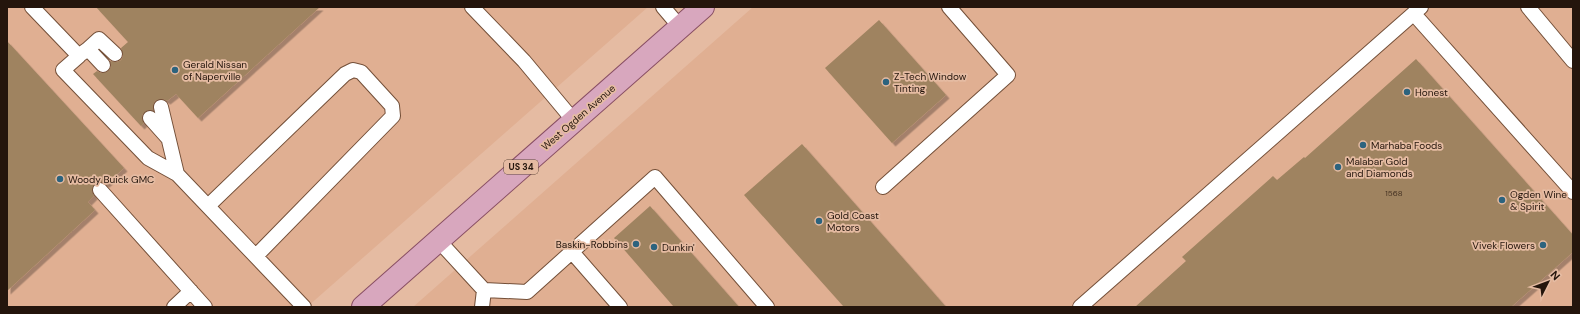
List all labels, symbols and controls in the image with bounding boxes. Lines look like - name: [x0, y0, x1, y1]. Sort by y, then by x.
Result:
- place label: Gerald Nissan of Naperville: [183, 58, 247, 83]
- marker: Gerald Nissan of Naperville: [170, 65, 180, 75]
- place label: Z-Tech Window Tinting: [894, 70, 967, 95]
- marker: Z-Tech Window Tinting: [881, 77, 891, 87]
- street label: West Ogden Avenue: [539, 82, 618, 153]
- place label: Honest: [1415, 86, 1448, 99]
- marker: Honest: [1402, 87, 1412, 97]
- place label: Marhaba Foods: [1371, 139, 1442, 152]
- marker: Marhaba Foods: [1358, 140, 1368, 150]
- place label: Malabar Gold and Diamonds: [1346, 155, 1413, 180]
- road number: US 34: [504, 160, 538, 174]
- marker: Malabar Gold and Diamonds: [1333, 162, 1343, 172]
- place label: Woody Buick GMC: [68, 173, 154, 186]
- marker: Woody Buick GMC: [55, 174, 65, 184]
- house number: 1568: [1385, 188, 1403, 198]
- place label: Ogden Wine & Spirit: [1510, 188, 1567, 213]
- marker: Ogden Wine & Spirit: [1497, 195, 1507, 205]
- place label: Gold Coast Motors: [827, 209, 879, 234]
- marker: Gold Coast Motors: [814, 216, 824, 226]
- place label: Baskin-Robbins: [556, 238, 628, 251]
- marker: Baskin-Robbins: [631, 239, 641, 249]
- place label: Vivek Flowers: [1472, 239, 1535, 252]
- marker: Vivek Flowers: [1538, 240, 1548, 250]
- place label: Dunkin': [662, 241, 695, 254]
- marker: Dunkin': [649, 242, 659, 252]
- north arrow: [1528, 262, 1568, 302]
- text: N: [1548, 268, 1563, 283]

